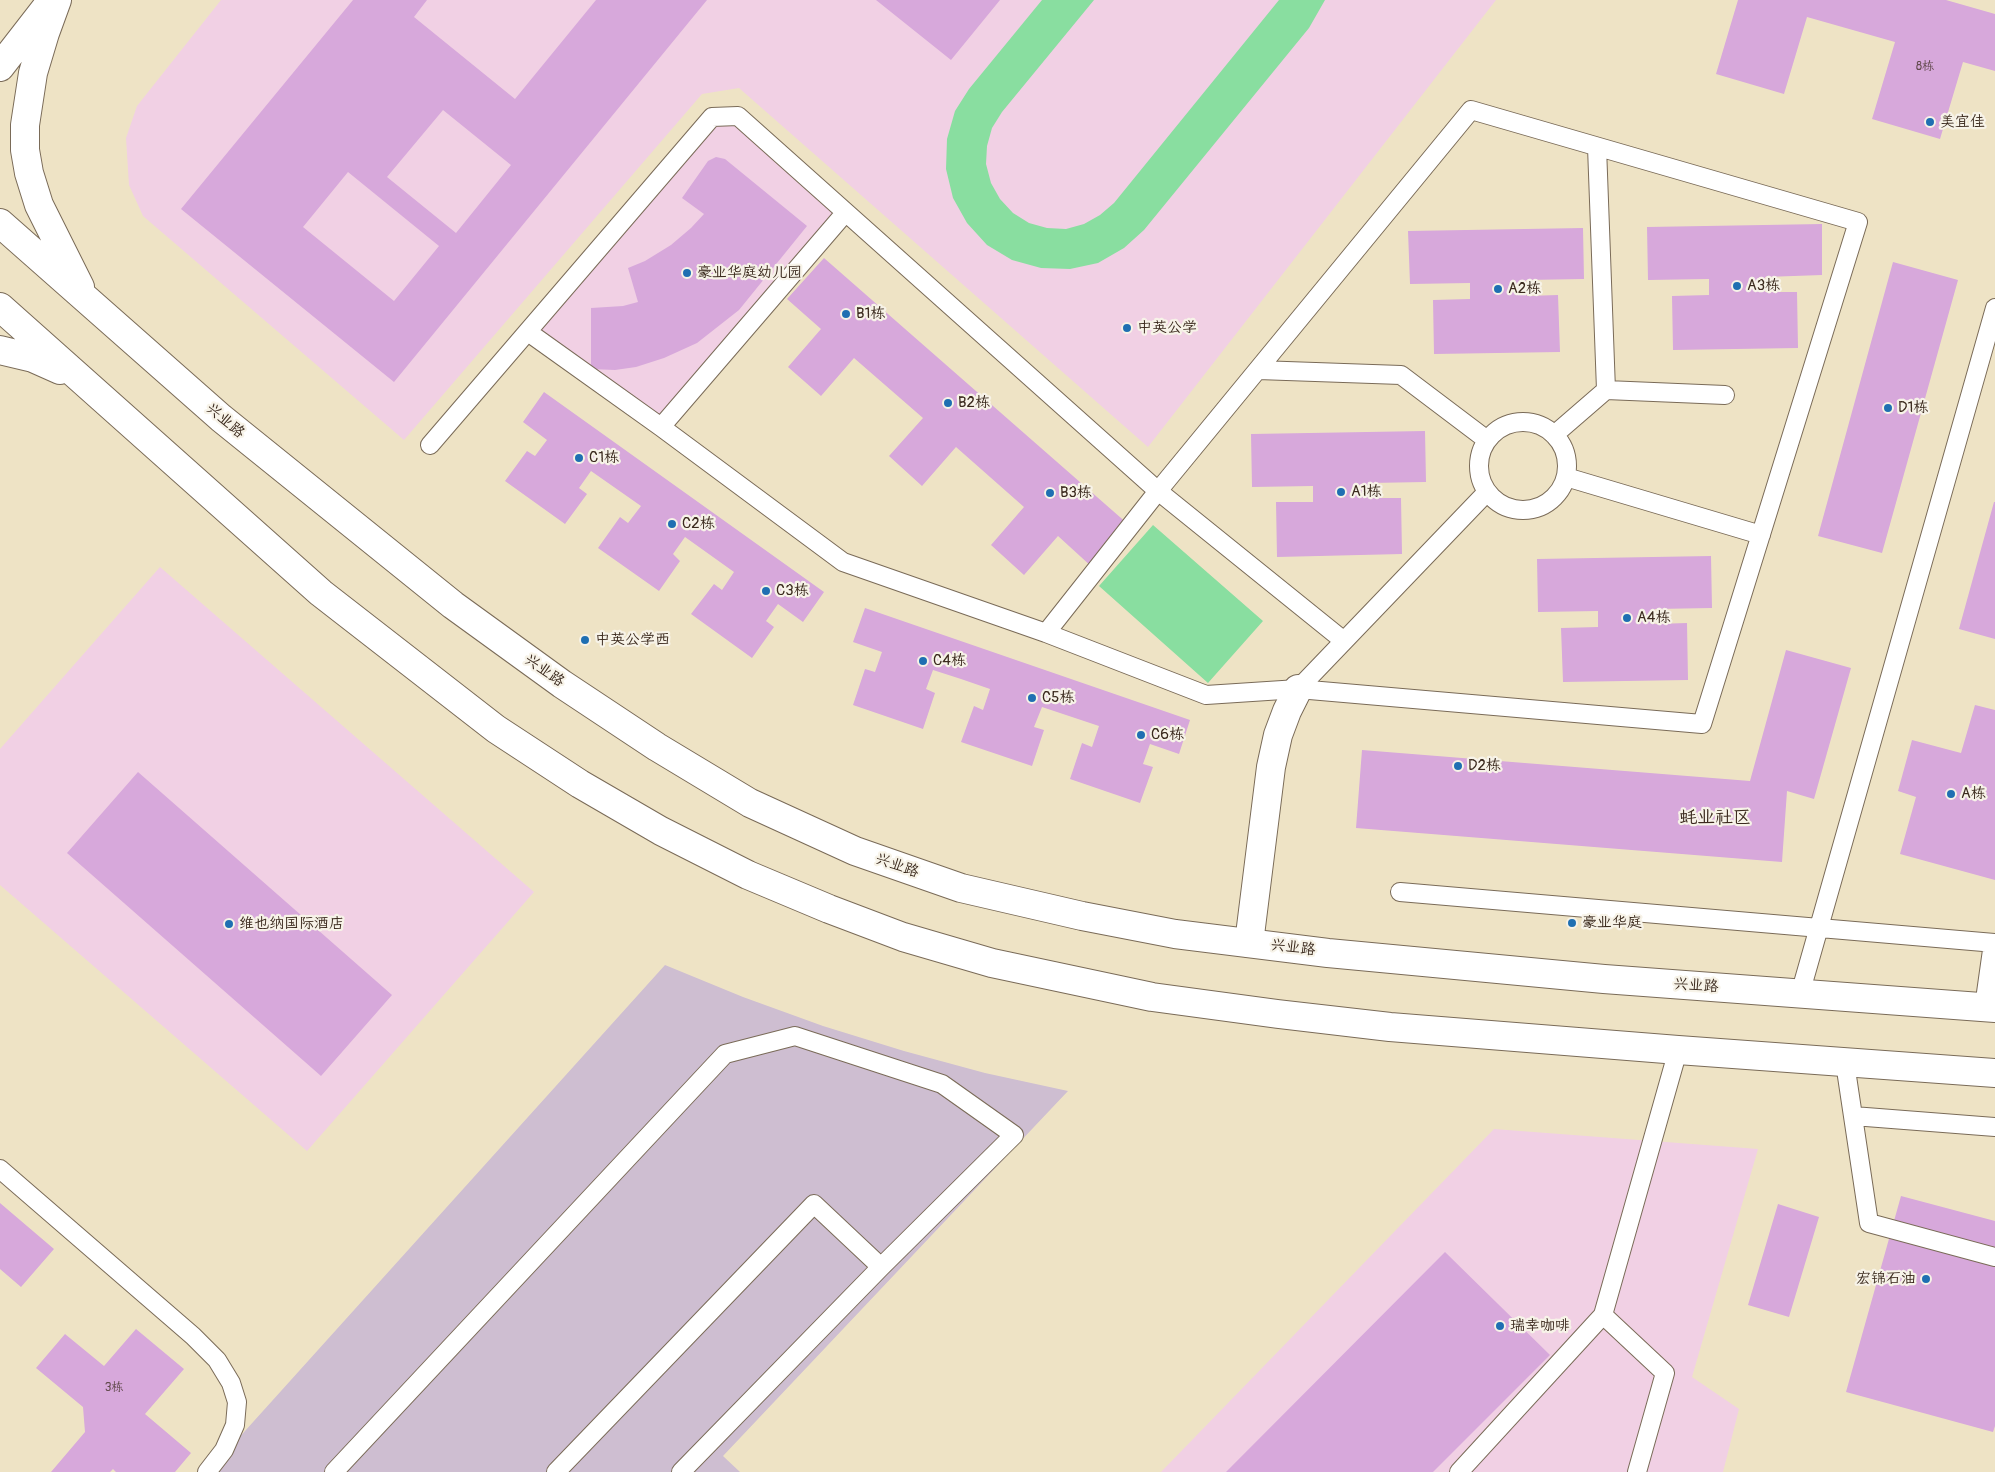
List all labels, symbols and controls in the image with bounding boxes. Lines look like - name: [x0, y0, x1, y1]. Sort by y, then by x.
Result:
- house number: 8栋: [1916, 60, 1934, 74]
- place label: 美宜佳: [1940, 113, 1985, 131]
- marker: 美宜佳: [1924, 116, 1936, 128]
- place label: 豪业华庭幼儿园: [697, 264, 802, 282]
- marker: 豪业华庭幼儿园: [681, 267, 693, 279]
- place label: A3栋: [1747, 277, 1780, 295]
- place label: A2栋: [1508, 280, 1541, 298]
- marker: A3栋: [1731, 280, 1743, 292]
- marker: A2栋: [1492, 283, 1504, 295]
- place label: B1栋: [856, 305, 885, 323]
- marker: B1栋: [840, 308, 852, 320]
- place label: 中英公学: [1137, 319, 1197, 337]
- marker: 中英公学: [1121, 322, 1133, 334]
- place label: B2栋: [958, 394, 990, 412]
- marker: B2栋: [942, 397, 954, 409]
- place label: D1栋: [1898, 399, 1928, 417]
- street label: 兴业路: [202, 400, 248, 442]
- marker: D1栋: [1882, 402, 1894, 414]
- place label: C1栋: [589, 449, 619, 467]
- marker: C1栋: [573, 452, 585, 464]
- place label: A1栋: [1351, 483, 1382, 501]
- place label: B3栋: [1060, 484, 1092, 502]
- marker: A1栋: [1335, 486, 1347, 498]
- marker: B3栋: [1044, 487, 1056, 499]
- place label: C2栋: [682, 515, 715, 533]
- marker: C2栋: [666, 518, 678, 530]
- place label: C3栋: [776, 582, 809, 600]
- marker: C3栋: [760, 585, 772, 597]
- place label: A4栋: [1637, 609, 1670, 627]
- marker: A4栋: [1621, 612, 1633, 624]
- place label: 中英公学西: [595, 631, 670, 649]
- marker: 中英公学西: [579, 634, 591, 646]
- street label: 兴业路: [520, 651, 568, 691]
- place label: C4栋: [933, 652, 966, 670]
- marker: C4栋: [917, 655, 929, 667]
- place label: C5栋: [1042, 689, 1074, 707]
- marker: C5栋: [1026, 692, 1038, 704]
- place label: C6栋: [1151, 726, 1184, 744]
- marker: C6栋: [1135, 729, 1147, 741]
- place label: D2栋: [1468, 757, 1501, 775]
- marker: D2栋: [1452, 760, 1464, 772]
- place label: A栋: [1961, 785, 1986, 803]
- marker: A栋: [1945, 788, 1957, 800]
- district label: 蚝业社区: [1679, 807, 1751, 829]
- street label: 兴业路: [873, 850, 921, 882]
- place label: 豪业华庭: [1582, 914, 1642, 932]
- place label: 维也纳国际酒店: [239, 915, 344, 933]
- marker: 豪业华庭: [1566, 917, 1578, 929]
- marker: 维也纳国际酒店: [223, 918, 235, 930]
- street label: 兴业路: [1270, 936, 1316, 960]
- street label: 兴业路: [1673, 975, 1719, 997]
- place label: 宏锦石油: [1856, 1270, 1916, 1288]
- marker: 宏锦石油: [1920, 1273, 1932, 1285]
- place label: 瑞幸咖啡: [1510, 1317, 1570, 1335]
- marker: 瑞幸咖啡: [1494, 1320, 1506, 1332]
- house number: 3栋: [105, 1381, 123, 1395]

